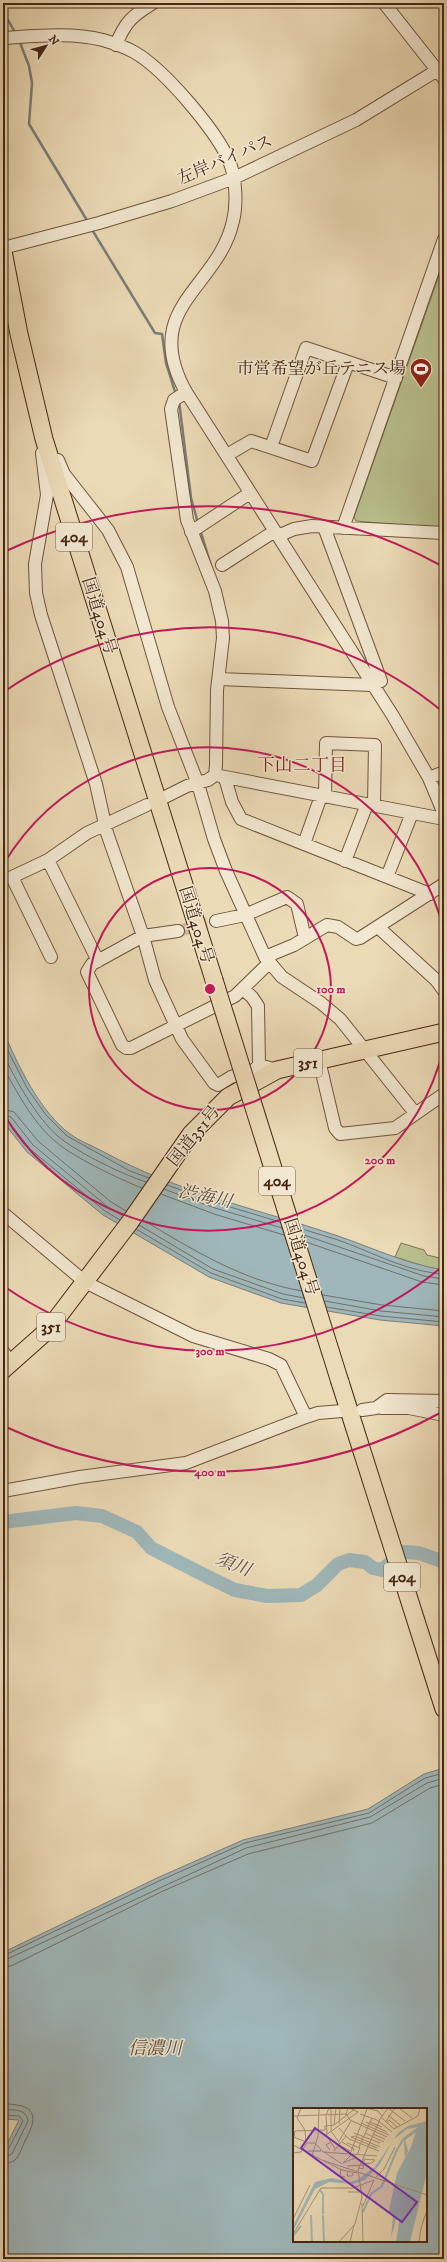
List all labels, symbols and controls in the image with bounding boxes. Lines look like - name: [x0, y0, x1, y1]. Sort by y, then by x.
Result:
- north arrow: [26, 26, 66, 66]
- text: N: [45, 33, 62, 48]
- street label: 左岸バイパス: [174, 130, 276, 190]
- sports icon: 市営希望が丘テニス場: [408, 356, 434, 389]
- place label: 市営希望が丘テニス場: [237, 358, 406, 380]
- road number: 404: [56, 523, 92, 551]
- street label: 国道404号: [77, 575, 121, 657]
- district label: 下山二丁目: [257, 755, 347, 777]
- street label: 国道404号: [174, 884, 218, 966]
- centre of rings: [203, 982, 217, 996]
- text: 100 m: [317, 982, 345, 997]
- road number: 351: [294, 1049, 322, 1077]
- street label: 国道351号: [163, 1101, 225, 1171]
- text: 200 m: [365, 1153, 395, 1168]
- road number: 404: [259, 1167, 295, 1195]
- water label: 渋海川: [176, 1181, 236, 1214]
- street label: 国道404号: [279, 1216, 323, 1298]
- road number: 351: [37, 1313, 65, 1341]
- text: 300 m: [196, 1344, 224, 1359]
- text: 400 m: [193, 1465, 226, 1480]
- water label: 須川: [212, 1548, 256, 1582]
- road number: 404: [384, 1563, 420, 1591]
- water label: 信濃川: [128, 2038, 184, 2060]
- inset map: [293, 2108, 427, 2242]

